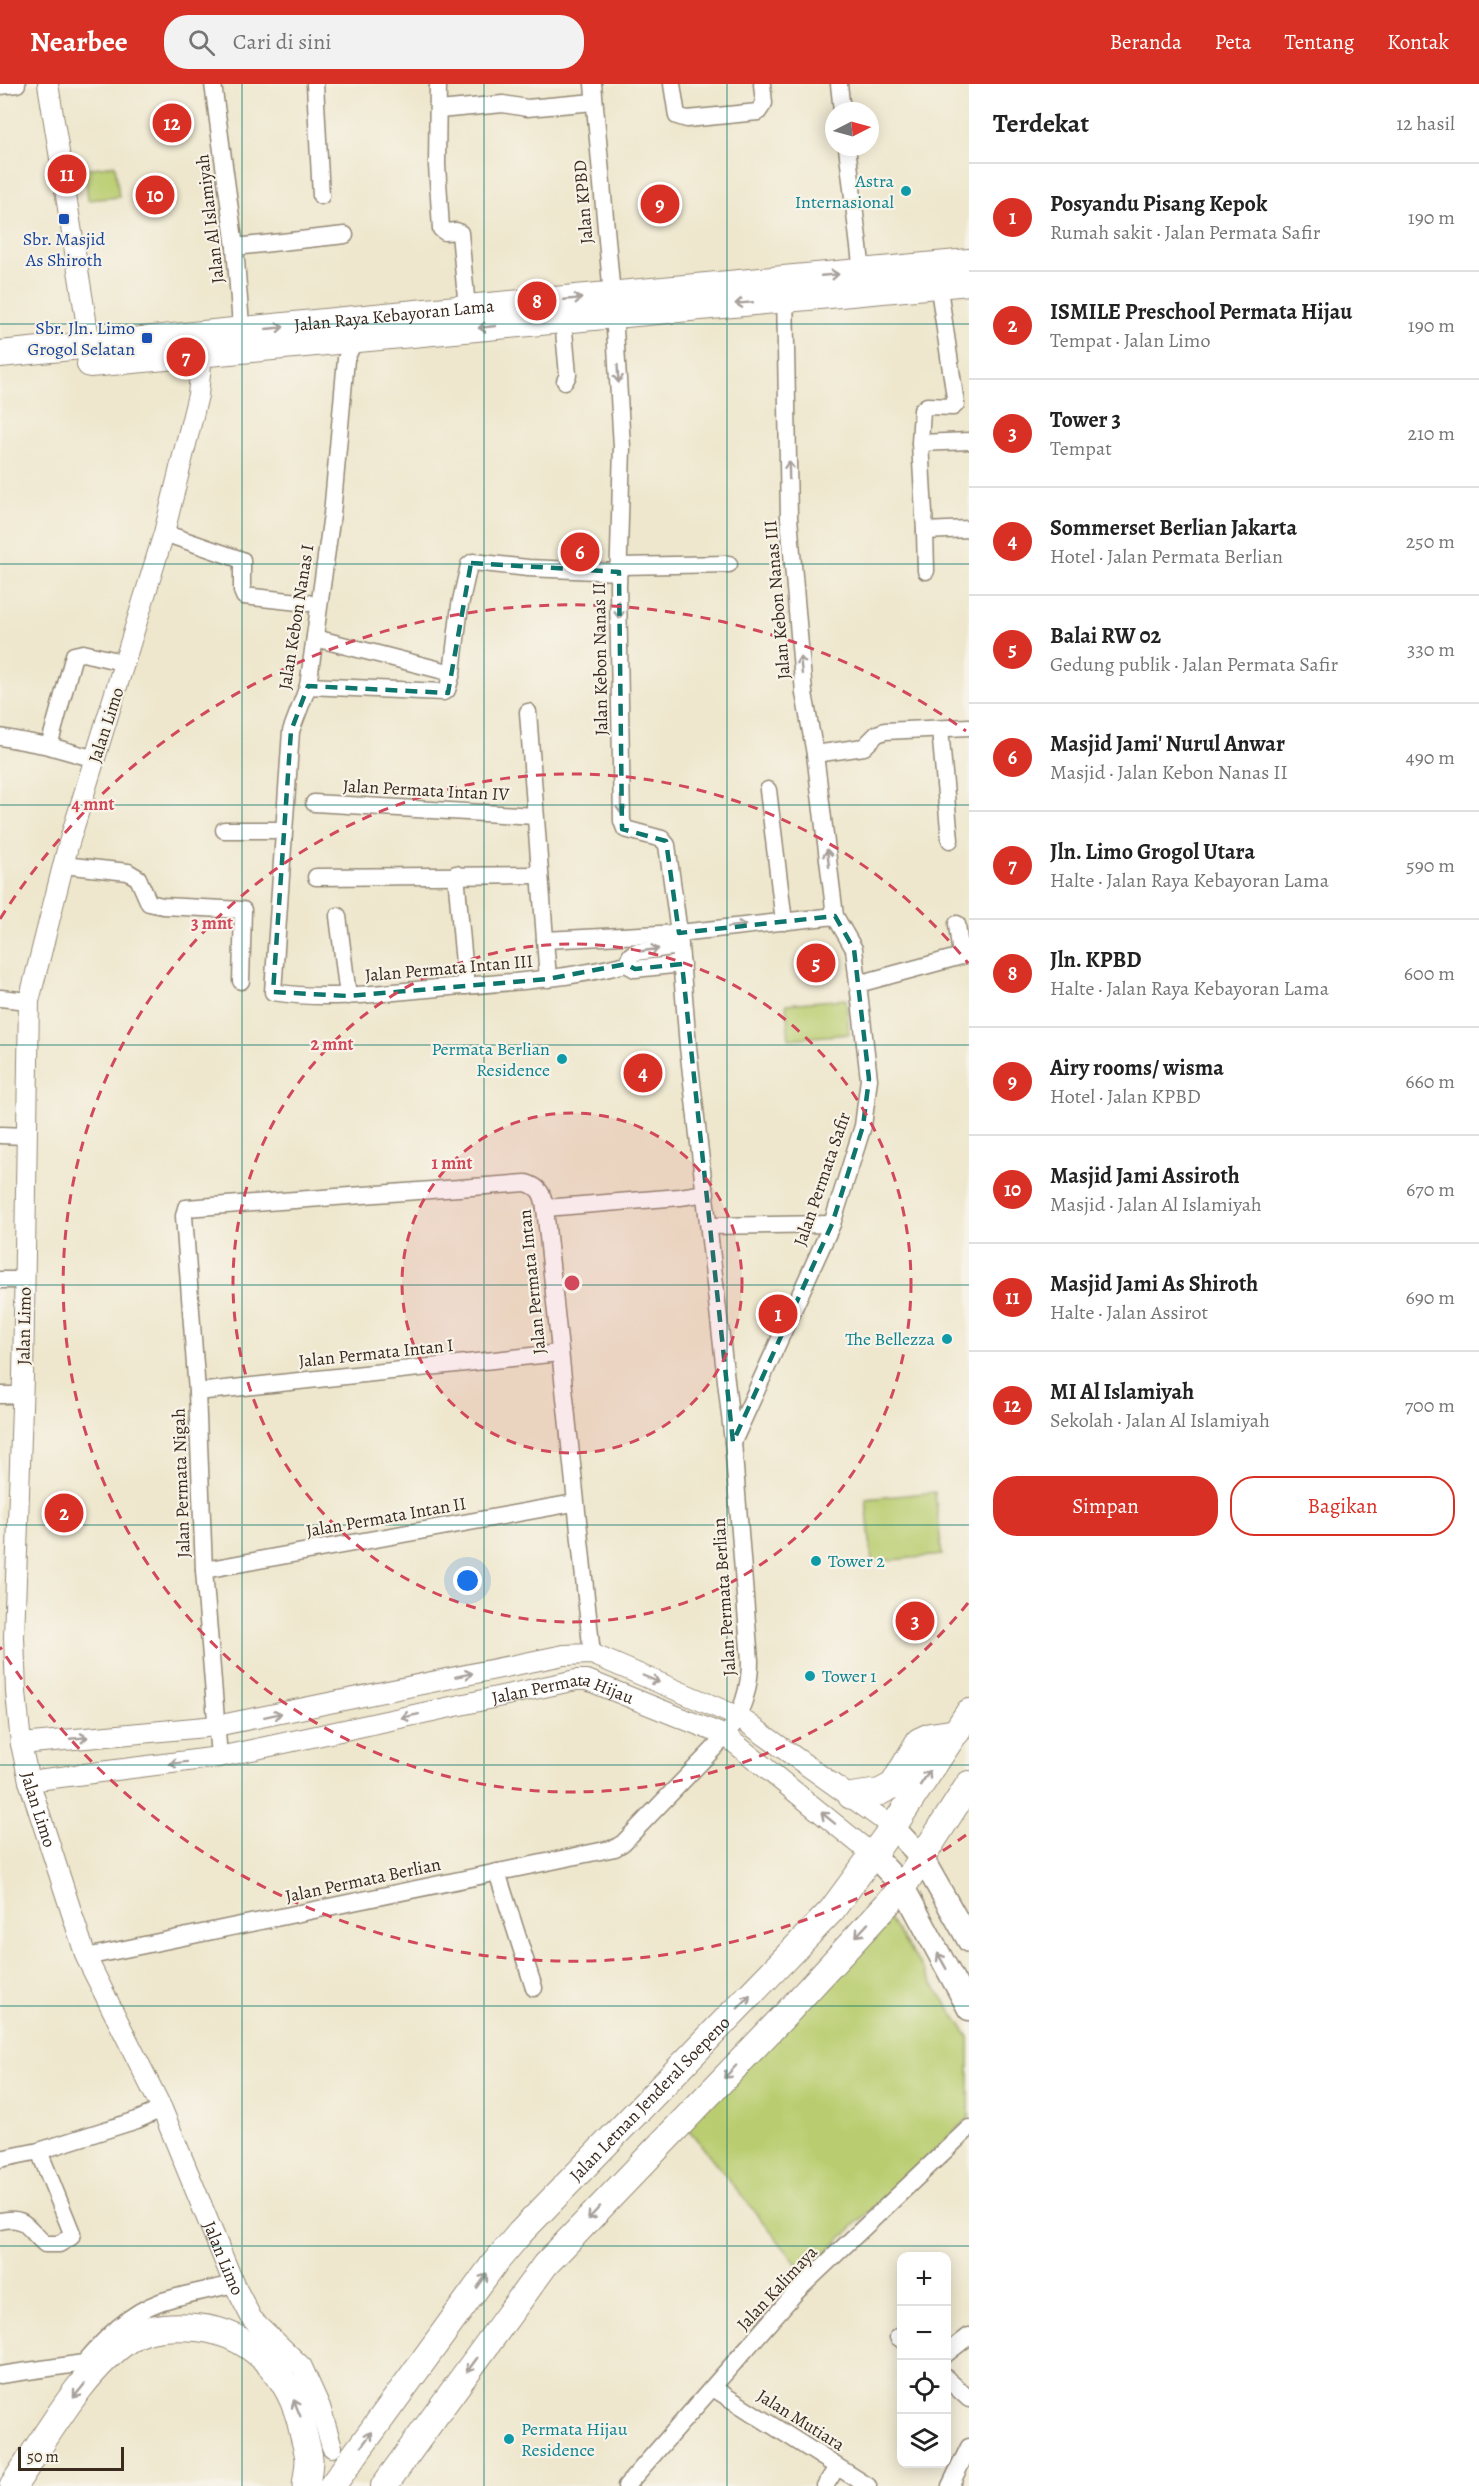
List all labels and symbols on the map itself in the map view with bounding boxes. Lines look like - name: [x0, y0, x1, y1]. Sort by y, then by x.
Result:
- pin: 12: [152, 100, 192, 146]
- north arrow: [825, 102, 879, 156]
- pin: 11: [48, 152, 86, 196]
- street label: Jalan Al Islamiyah: [190, 153, 230, 285]
- street label: Jalan KPBD: [567, 159, 599, 245]
- place label: Astra Internasional: [795, 169, 895, 214]
- pin: 10: [136, 172, 174, 218]
- pin: 9: [640, 182, 680, 226]
- marker: Astra Internasional: [899, 184, 913, 198]
- marker: Sbr. Masjid As Shiroth: [57, 212, 71, 226]
- place label: Sbr. Masjid As Shiroth: [23, 227, 106, 272]
- one-way arrow: [820, 269, 840, 280]
- pin: 8: [518, 278, 556, 324]
- one-way arrow: [563, 293, 583, 304]
- street label: Jalan Raya Kebayoran Lama: [293, 294, 496, 337]
- one-way arrow: [734, 298, 754, 309]
- place label: Sbr. Jln. Limo Grogol Selatan: [28, 316, 135, 361]
- one-way arrow: [264, 322, 284, 333]
- one-way arrow: [477, 322, 497, 333]
- marker: Sbr. Jln. Limo Grogol Selatan: [140, 331, 154, 345]
- pin: 7: [166, 334, 206, 380]
- one-way arrow: [612, 363, 623, 383]
- one-way arrow: [783, 461, 795, 481]
- street label: Jalan Kebon Nanas III: [758, 519, 796, 681]
- pin: 6: [560, 530, 600, 574]
- street label: Jalan Kebon Nanas I: [273, 543, 319, 691]
- street label: Jalan Kebon Nanas II: [587, 582, 613, 736]
- one-way arrow: [613, 600, 624, 620]
- one-way arrow: [795, 655, 806, 675]
- street label: Jalan Limo: [83, 684, 129, 766]
- street label: Jalan Permata Intan IV: [342, 774, 510, 806]
- text: 4 mnt: [72, 792, 114, 816]
- one-way arrow: [616, 795, 627, 815]
- one-way arrow: [822, 848, 833, 868]
- text: 3 mnt: [191, 911, 233, 935]
- one-way arrow: [727, 921, 747, 932]
- pin: 5: [796, 940, 836, 986]
- one-way arrow: [640, 944, 660, 955]
- street label: Jalan Permata Intan III: [364, 949, 534, 987]
- text: 2 mnt: [310, 1032, 354, 1056]
- place label: Permata Berlian Residence: [431, 1037, 550, 1082]
- pin: 4: [624, 1050, 662, 1096]
- marker: Permata Berlian Residence: [555, 1052, 569, 1066]
- street label: Jalan Permata Safir: [788, 1109, 856, 1249]
- text: 1 mnt: [432, 1151, 472, 1175]
- street label: Jalan Permata Intan: [512, 1208, 552, 1356]
- centre of rings: [562, 1273, 582, 1293]
- street label: Jalan Limo: [11, 1287, 37, 1365]
- pin: 1: [758, 1292, 798, 1336]
- place label: The Bellezza: [845, 1327, 936, 1351]
- marker: The Bellezza: [940, 1332, 954, 1346]
- street label: Jalan Permata Intan I: [297, 1333, 455, 1373]
- street label: Jalan Permata Nigah: [166, 1407, 196, 1558]
- pin: 2: [44, 1490, 84, 1536]
- street label: Jalan Permata Intan II: [304, 1491, 468, 1543]
- street label: Jalan Permata Berlian: [706, 1517, 741, 1677]
- place label: Tower 2: [828, 1549, 885, 1573]
- marker: Tower 2: [809, 1554, 823, 1568]
- your location: [453, 1566, 482, 1595]
- pin: 3: [896, 1598, 934, 1644]
- place label: Tower 1: [822, 1664, 877, 1688]
- street label: Jalan Permata Hijau: [489, 1668, 638, 1710]
- one-way arrow: [453, 1669, 473, 1680]
- marker: Tower 1: [803, 1669, 817, 1683]
- one-way arrow: [642, 1674, 660, 1685]
- one-way arrow: [262, 1709, 282, 1720]
- one-way arrow: [401, 1710, 420, 1722]
- one-way arrow: [69, 1732, 89, 1743]
- one-way arrow: [169, 1757, 188, 1768]
- street label: Jalan Limo: [15, 1770, 62, 1851]
- one-way arrow: [919, 1770, 932, 1787]
- one-way arrow: [820, 1811, 836, 1824]
- street label: Jalan Permata Berlian: [283, 1852, 443, 1908]
- one-way arrow: [855, 1922, 870, 1937]
- one-way arrow: [936, 1953, 948, 1970]
- one-way arrow: [737, 1994, 752, 2009]
- street label: Jalan Letnan Jenderal Soepeno: [564, 2011, 735, 2187]
- one-way arrow: [723, 2064, 737, 2079]
- one-way arrow: [586, 2205, 601, 2220]
- street label: Jalan Limo: [197, 2217, 250, 2299]
- street label: Jalan Kalimaya: [731, 2240, 823, 2336]
- one-way arrow: [475, 2274, 488, 2290]
- one-way arrow: [466, 2357, 478, 2373]
- one-way arrow: [72, 2383, 85, 2399]
- street label: Jalan Mutiara: [753, 2384, 850, 2457]
- one-way arrow: [291, 2400, 302, 2418]
- place label: Permata Hijau Residence: [521, 2417, 628, 2462]
- one-way arrow: [360, 2431, 373, 2447]
- marker: Permata Hijau Residence: [502, 2432, 516, 2446]
- scale bar: [18, 2444, 124, 2472]

